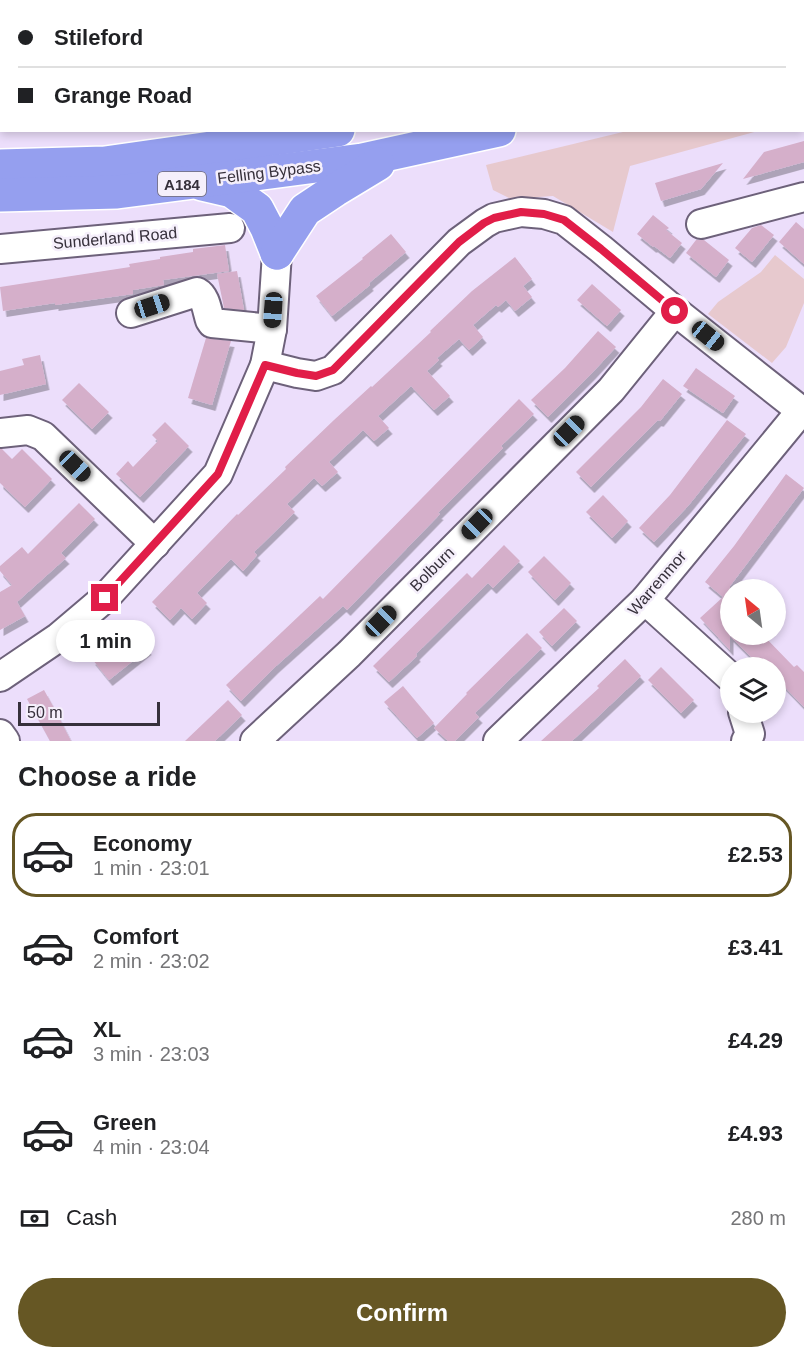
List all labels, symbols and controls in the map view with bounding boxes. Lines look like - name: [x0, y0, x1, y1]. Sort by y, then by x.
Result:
- text: Stileford: [54, 25, 143, 50]
- text: Grange Road: [54, 83, 192, 108]
- street label: Felling Bypass: [216, 157, 322, 187]
- road number: A184: [158, 172, 206, 196]
- street label: Sunderland Road: [52, 224, 178, 252]
- car: [263, 291, 283, 329]
- car: [132, 292, 172, 320]
- route start: [661, 297, 688, 324]
- car: [688, 318, 728, 354]
- car: [550, 412, 588, 450]
- car: [56, 447, 94, 485]
- car: [458, 505, 496, 543]
- street label: Bolburn: [406, 543, 458, 595]
- street label: Warrenmor: [625, 547, 690, 619]
- north arrow: [720, 579, 786, 645]
- map controls: [720, 579, 786, 723]
- route end: [91, 584, 118, 611]
- car: [362, 602, 400, 640]
- callout: 1 min: [56, 619, 154, 661]
- text: 1 min: [79, 630, 132, 652]
- button: layers: [720, 657, 786, 723]
- scale bar: [18, 699, 160, 726]
- text: 50 m: [27, 704, 63, 721]
- text: Choose a ride: [18, 762, 197, 792]
- icon: car: [21, 828, 75, 882]
- text: Economy: [93, 831, 192, 856]
- text: £2.53: [728, 842, 783, 867]
- text: 1 min · 23:01: [93, 857, 210, 879]
- icon: car: [21, 921, 75, 975]
- text: Comfort: [93, 924, 179, 949]
- text: £3.41: [728, 935, 783, 960]
- text: 2 min · 23:02: [93, 950, 210, 972]
- icon: car: [21, 1014, 75, 1068]
- text: XL: [93, 1017, 121, 1042]
- text: £4.29: [728, 1028, 783, 1053]
- text: 3 min · 23:03: [93, 1043, 210, 1065]
- icon: car: [21, 1107, 75, 1161]
- text: Green: [93, 1110, 157, 1135]
- text: £4.93: [728, 1121, 783, 1146]
- text: 4 min · 23:04: [93, 1136, 210, 1158]
- icon: cash: [18, 1202, 51, 1235]
- text: Cash: [66, 1205, 117, 1230]
- text: 280 m: [730, 1207, 786, 1229]
- button: Confirm: [18, 1278, 786, 1347]

